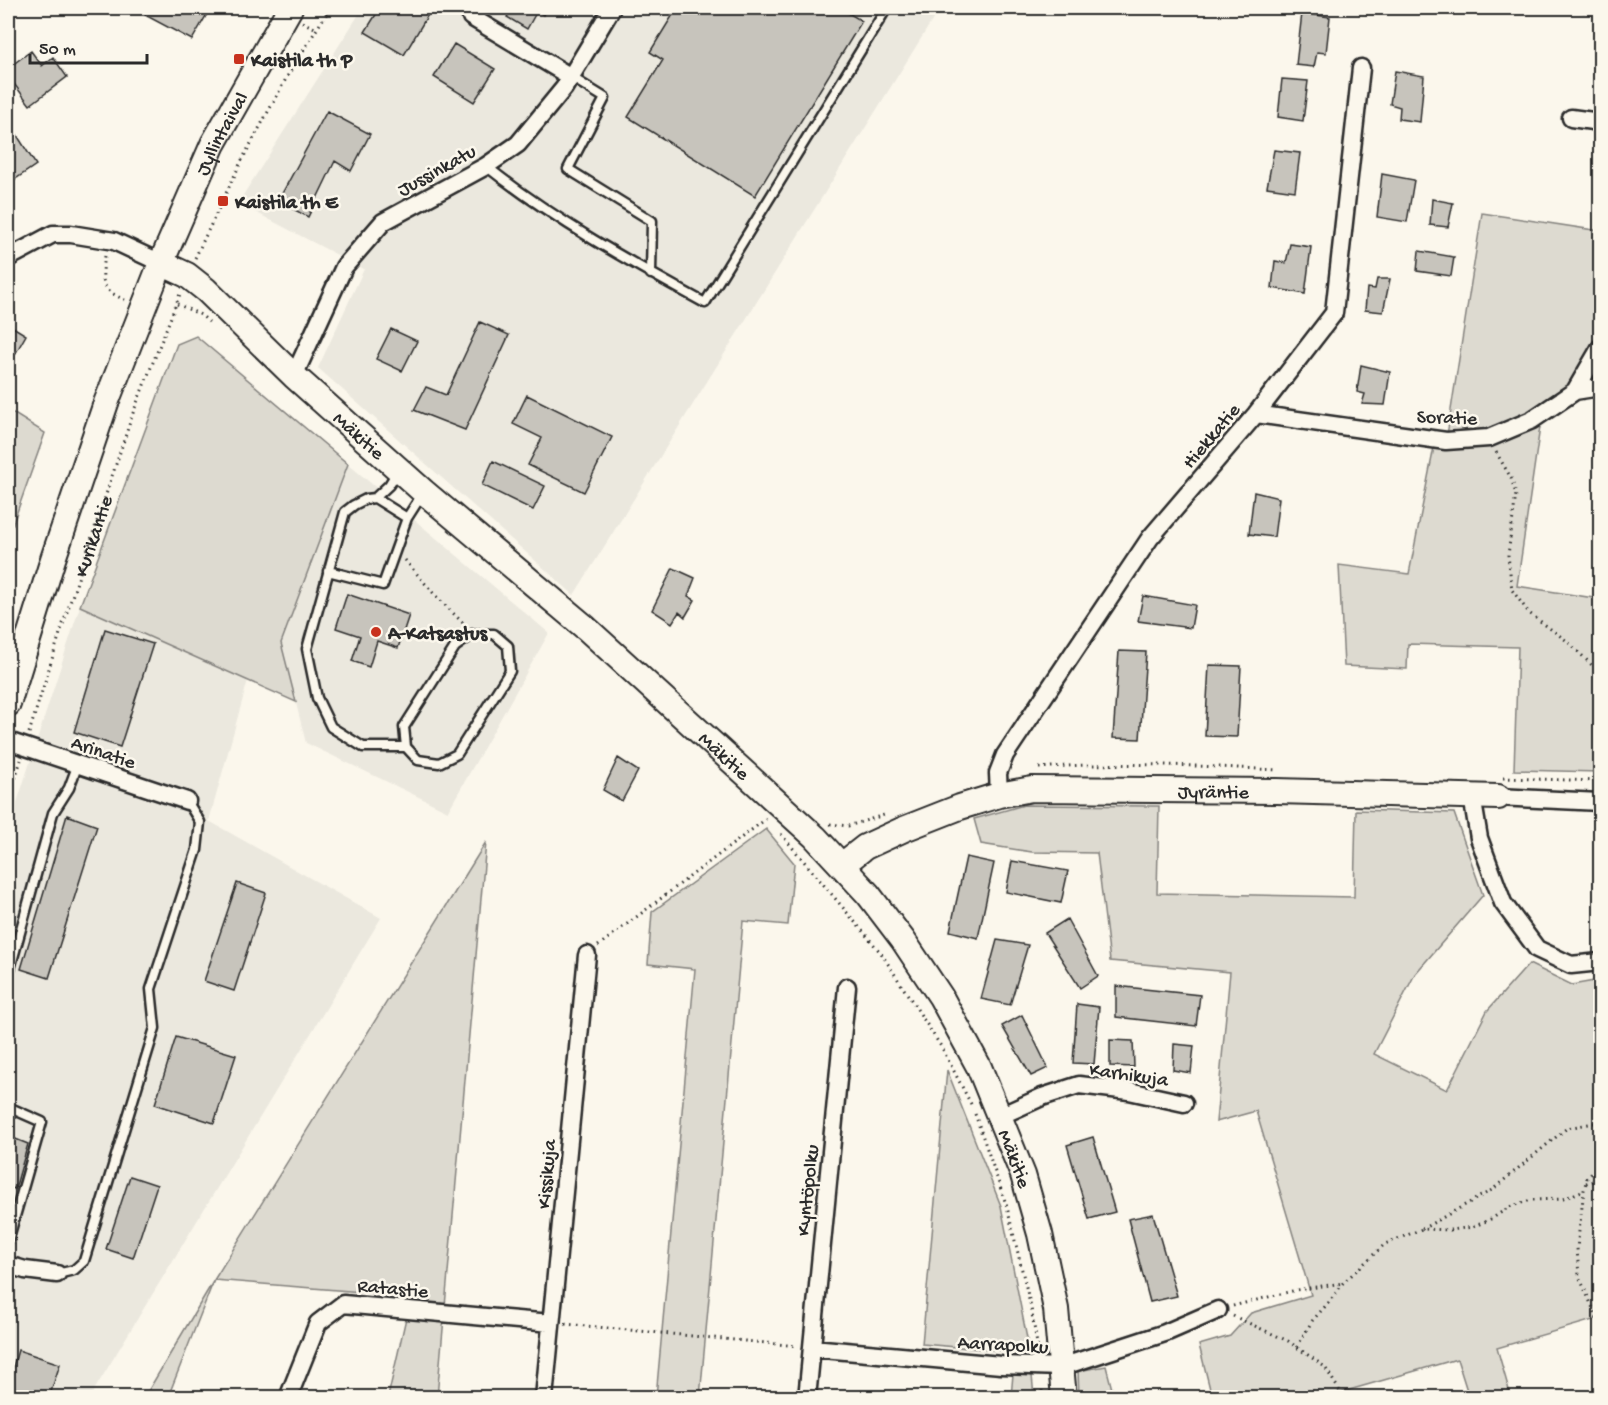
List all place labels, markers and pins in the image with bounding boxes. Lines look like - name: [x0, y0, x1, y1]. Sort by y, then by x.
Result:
- place label: Kaistila th P: [250, 51, 353, 74]
- marker: Kaistila th P: [232, 52, 246, 66]
- place label: Kaistila th E: [234, 193, 339, 216]
- marker: Kaistila th E: [216, 194, 230, 208]
- place label: A-Katsastus: [387, 624, 489, 647]
- marker: A-Katsastus: [369, 625, 383, 639]

